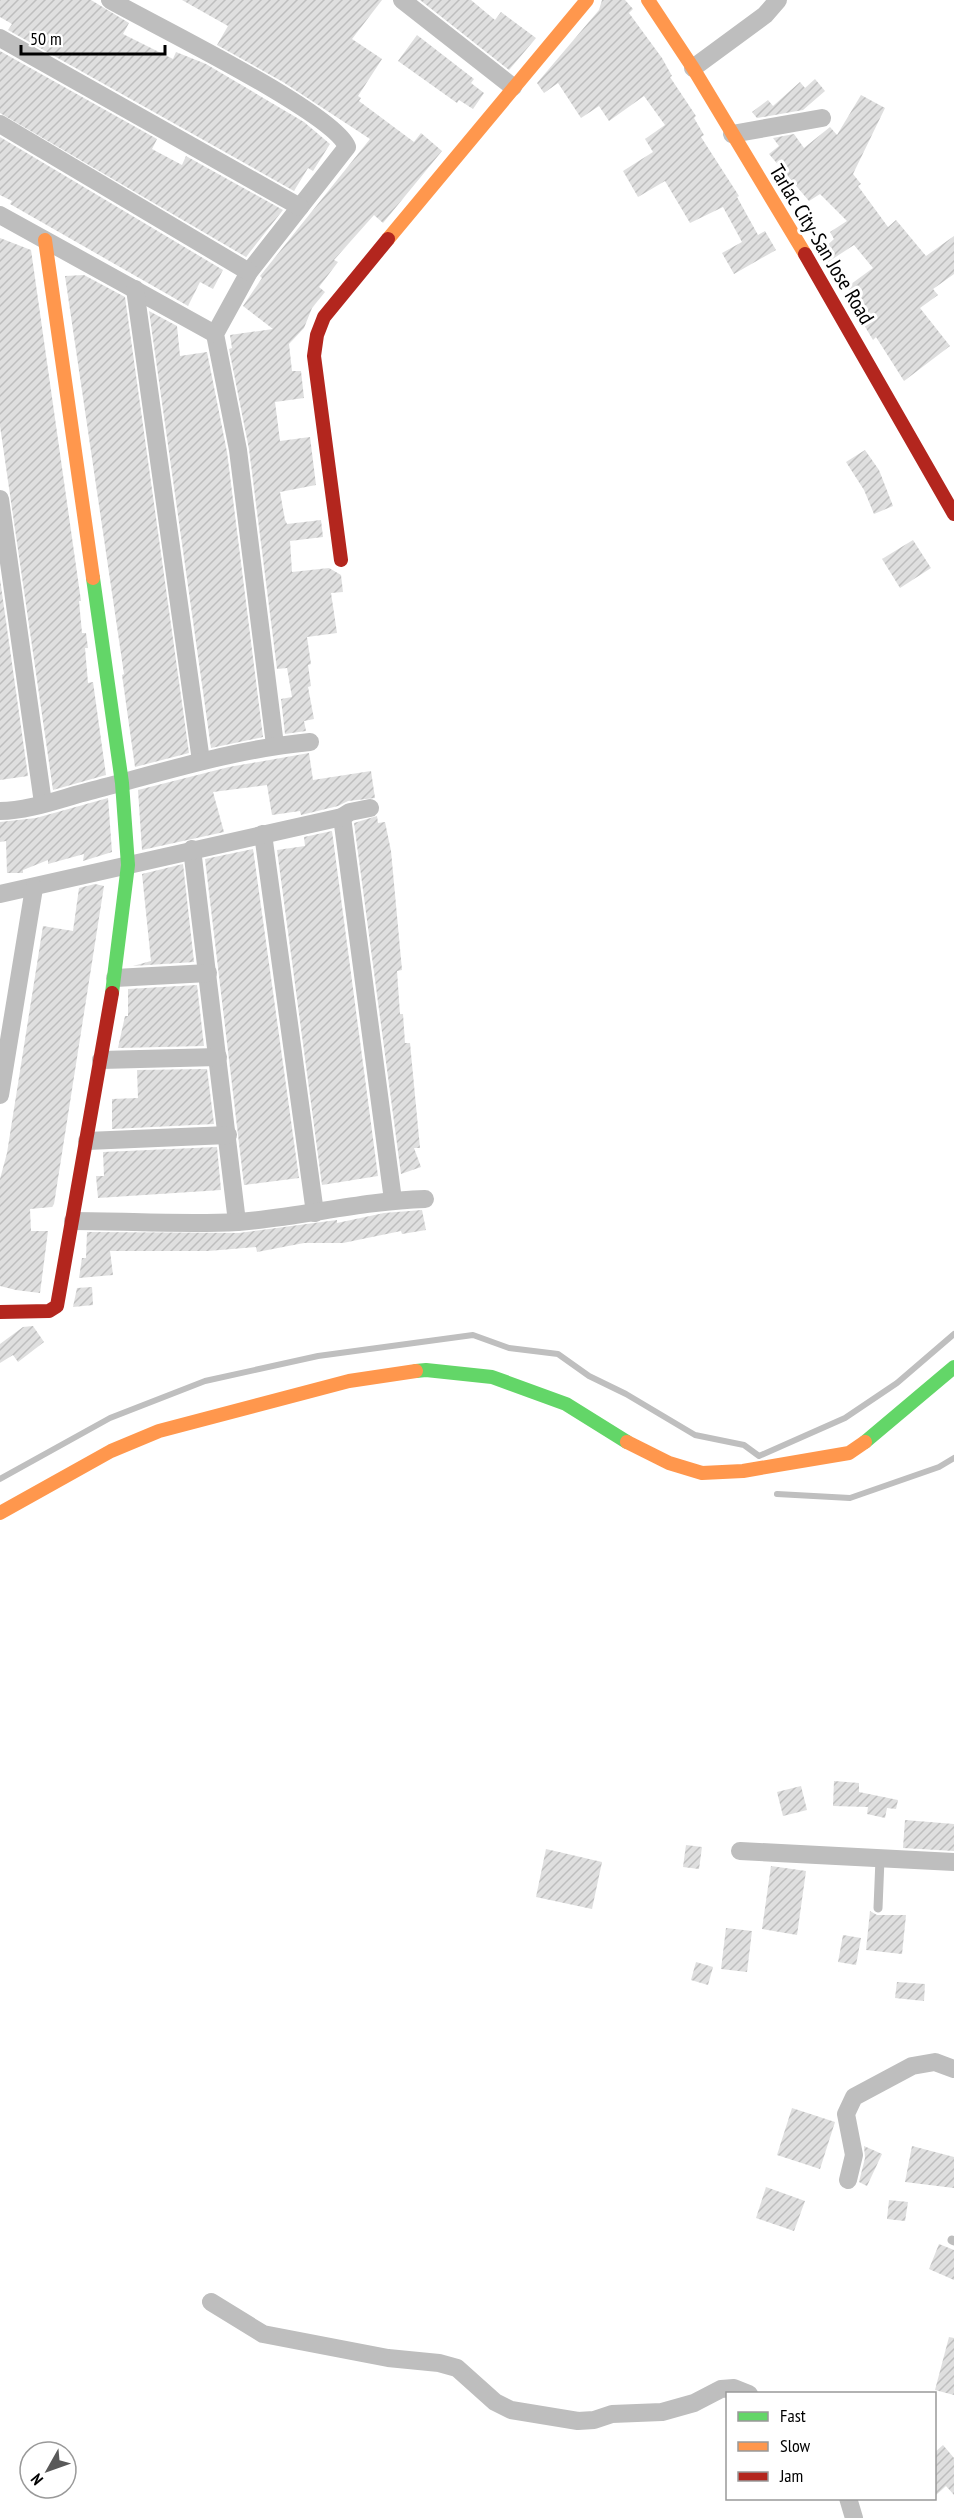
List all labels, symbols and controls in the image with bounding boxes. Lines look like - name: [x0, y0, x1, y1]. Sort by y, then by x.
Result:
- scale bar: [21, 18, 165, 56]
- text: 50 m: [30, 27, 62, 50]
- street label: Tarlac City-San Jose Road: [764, 159, 880, 329]
- legend: [726, 2392, 936, 2500]
- text: Fast: [780, 2404, 806, 2427]
- text: Slow: [780, 2434, 811, 2457]
- north arrow: [18, 2440, 78, 2500]
- text: Jam: [779, 2464, 803, 2487]
- text: N: [26, 2470, 47, 2489]

